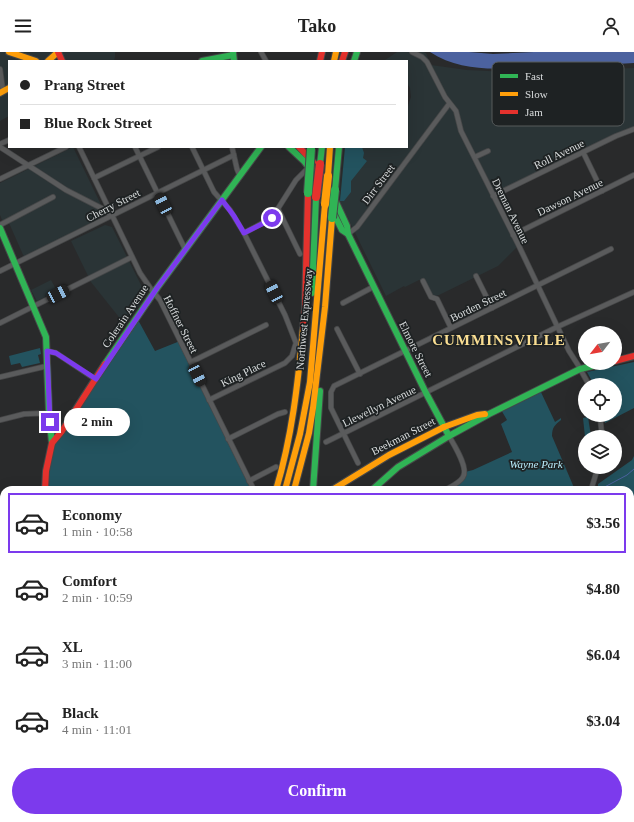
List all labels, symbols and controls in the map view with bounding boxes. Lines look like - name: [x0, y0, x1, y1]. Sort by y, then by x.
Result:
- icon: menu: [12, 15, 34, 37]
- icon: person: [600, 15, 622, 37]
- text: Tako: [298, 16, 336, 36]
- legend: [492, 62, 624, 126]
- text: Fast: [525, 70, 543, 82]
- text: Prang Street: [44, 77, 125, 93]
- text: Slow: [525, 88, 548, 100]
- text: Jam: [525, 106, 543, 118]
- text: Blue Rock Street: [44, 115, 152, 131]
- street label: Roll Avenue: [532, 137, 586, 171]
- street label: Dirr Street: [359, 162, 397, 206]
- street label: Dreman Avenue: [490, 176, 532, 246]
- street label: Dawson Avenue: [535, 176, 605, 218]
- street label: Cherry Street: [84, 186, 142, 224]
- car: [152, 191, 174, 217]
- route start: [263, 209, 281, 227]
- street label: Northwest Expressway: [294, 267, 314, 370]
- car: [263, 279, 285, 305]
- street label: Colerain Avenue: [99, 282, 151, 350]
- car: [45, 283, 71, 305]
- street label: Borden Street: [448, 286, 508, 324]
- street label: Hoffner Street: [161, 293, 201, 355]
- street label: Elmore Street: [397, 319, 435, 379]
- north arrow: [578, 326, 622, 370]
- map controls: [578, 326, 622, 474]
- district label: CUMMINSVILLE: [432, 332, 566, 348]
- street label: King Place: [219, 357, 268, 389]
- car: [186, 362, 208, 388]
- button: locate: [578, 378, 622, 422]
- street label: Llewellyn Avenue: [340, 383, 418, 429]
- callout: 2 min: [64, 408, 130, 436]
- route end: [41, 413, 59, 431]
- text: 2 min: [81, 414, 113, 429]
- street label: Beekman Street: [369, 415, 437, 457]
- button: layers: [578, 430, 622, 474]
- park label: Wayne Park: [509, 458, 564, 470]
- icon: car: [14, 505, 50, 541]
- text: Economy: [62, 507, 122, 523]
- text: $3.56: [586, 515, 620, 531]
- text: 1 min · 10:58: [62, 524, 132, 539]
- icon: car: [14, 571, 50, 607]
- text: Comfort: [62, 573, 117, 589]
- text: $4.80: [586, 581, 620, 597]
- text: 2 min · 10:59: [62, 590, 132, 605]
- icon: car: [14, 637, 50, 673]
- text: XL: [62, 639, 83, 655]
- text: $6.04: [586, 647, 620, 663]
- text: 3 min · 11:00: [62, 656, 132, 671]
- icon: car: [14, 703, 50, 739]
- text: Black: [62, 705, 99, 721]
- text: $3.04: [586, 713, 620, 729]
- text: 4 min · 11:01: [62, 722, 132, 737]
- button: Confirm: [12, 768, 622, 814]

